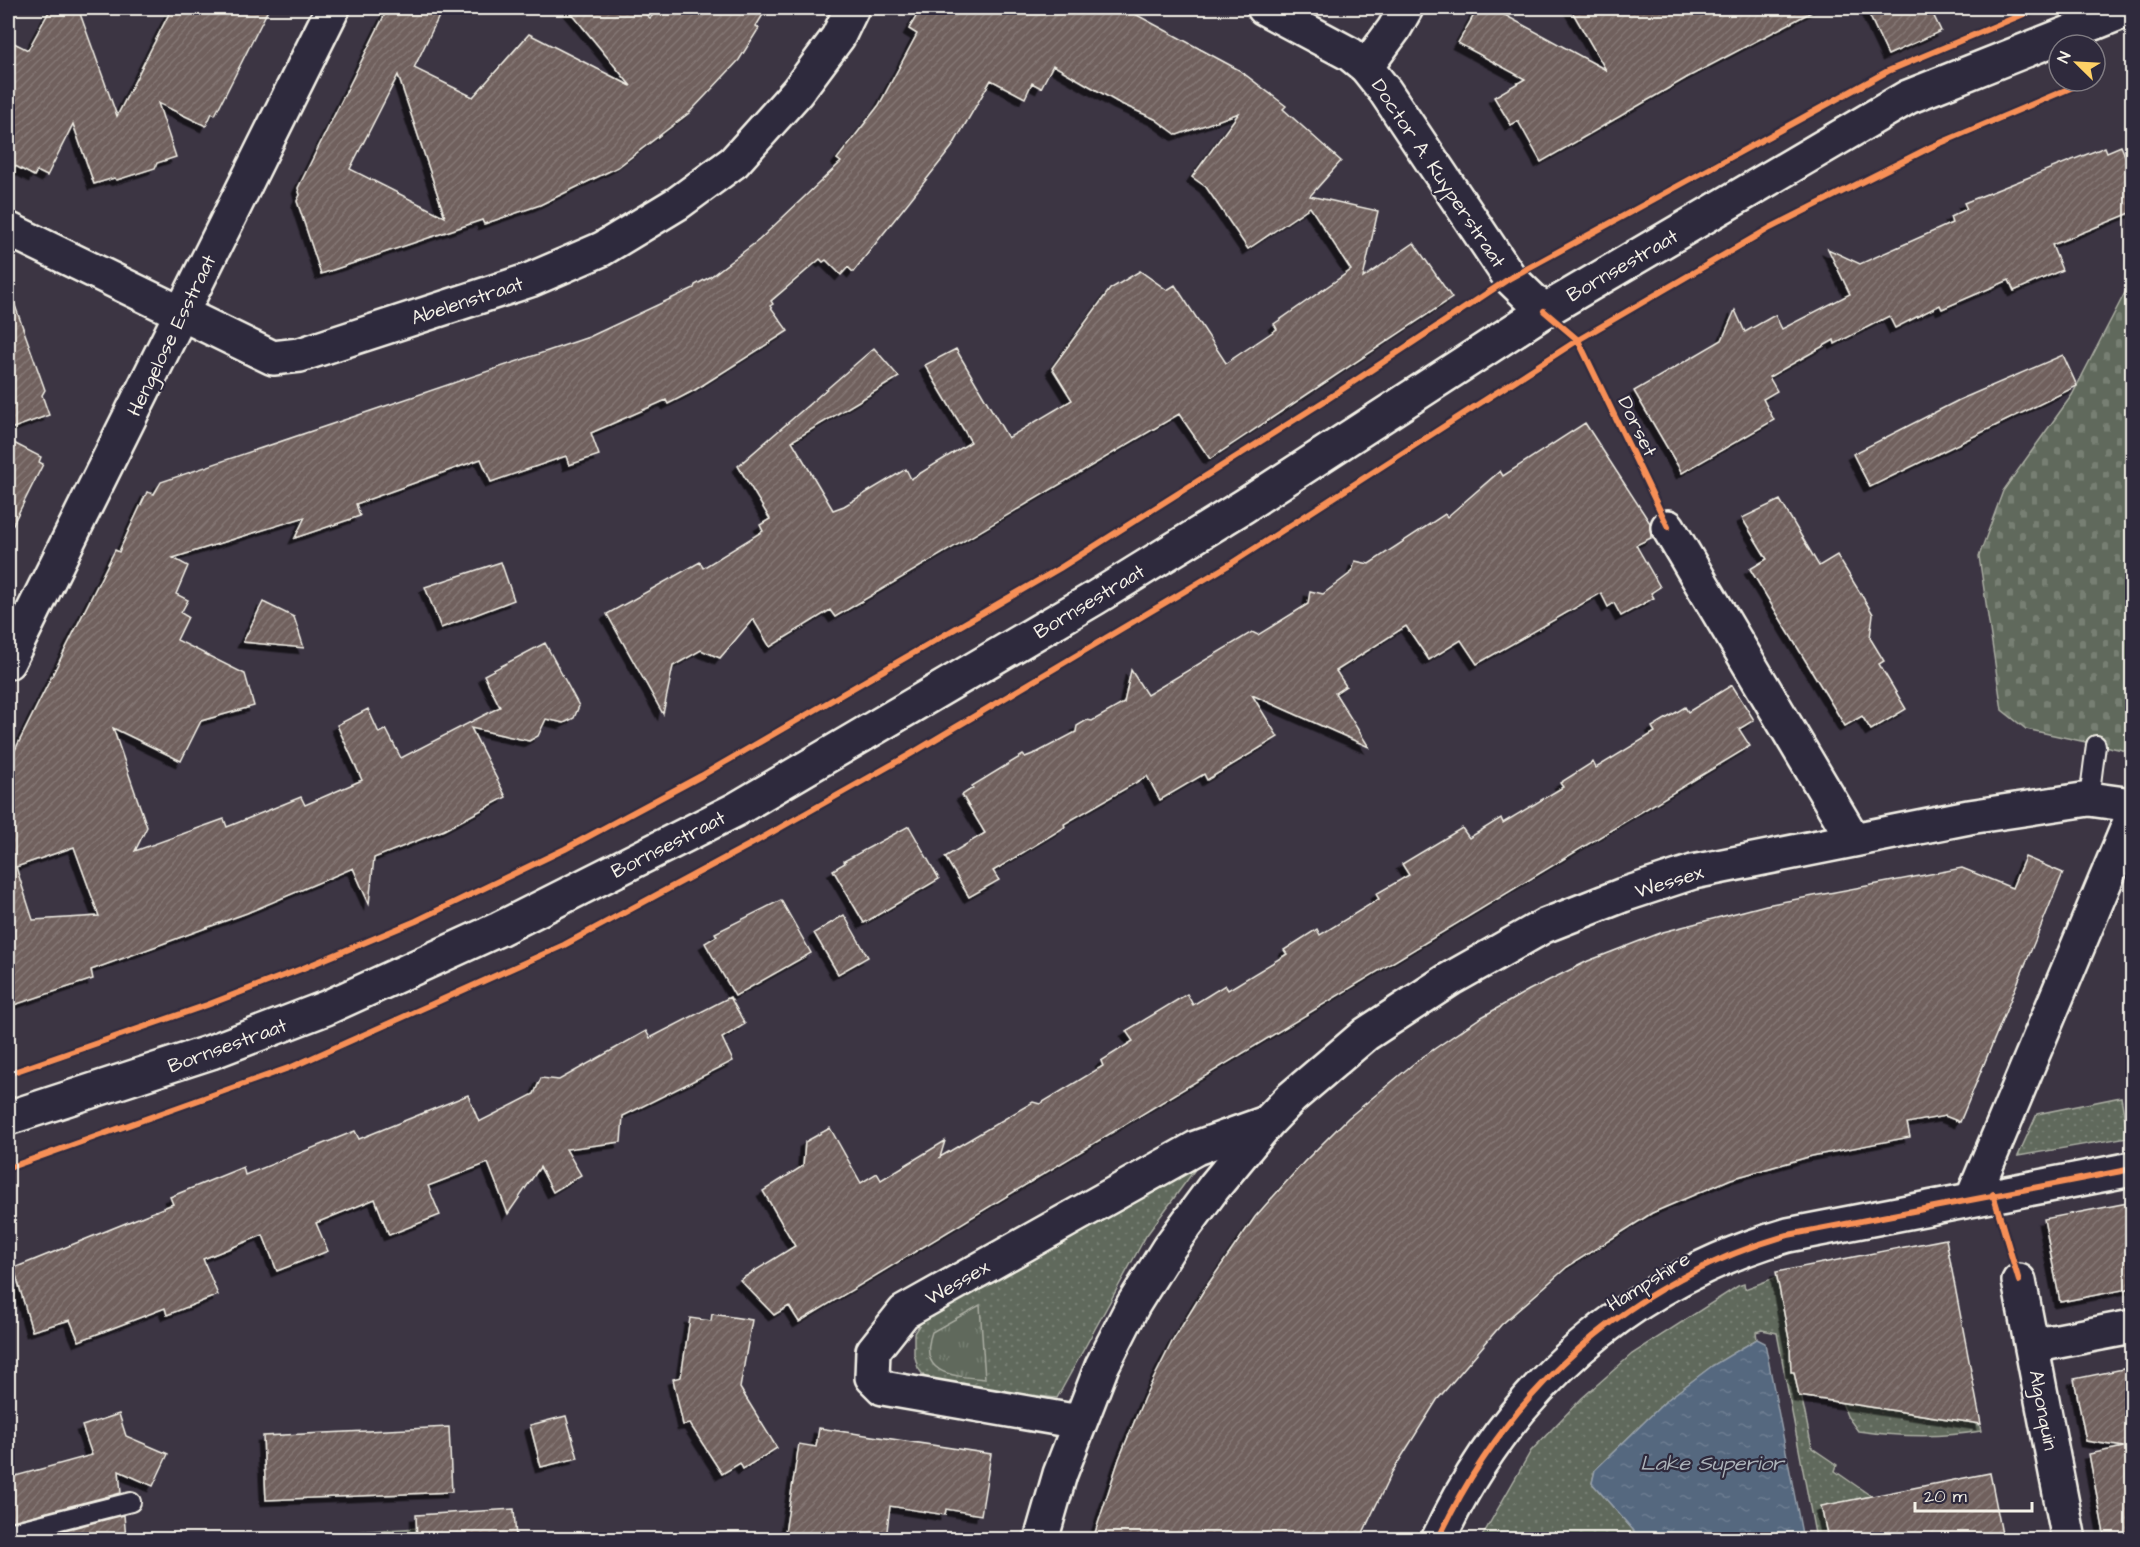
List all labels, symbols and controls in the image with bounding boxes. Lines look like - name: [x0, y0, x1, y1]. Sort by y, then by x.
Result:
- north arrow: [2047, 33, 2107, 93]
- text: N: [2052, 48, 2076, 66]
- street label: Doctor A. Kuyperstraat: [1363, 73, 1512, 274]
- street label: Bornsestraat: [1561, 222, 1684, 309]
- street label: Hengelose Esstraat: [121, 250, 224, 421]
- street label: Abelenstraat: [408, 270, 527, 332]
- street label: Dorset: [1610, 391, 1664, 461]
- street label: Bornsestraat: [1029, 558, 1150, 646]
- street label: Bornsestraat: [606, 804, 730, 886]
- street label: Wessex: [1632, 858, 1707, 906]
- street label: Bornsestraat: [164, 1011, 291, 1080]
- street label: Hampshire: [1601, 1245, 1696, 1319]
- street label: Wessex: [920, 1253, 995, 1312]
- street label: Algonquin: [2021, 1368, 2064, 1453]
- water label: Lake Superior: [1640, 1449, 1786, 1478]
- scale bar: [1915, 1475, 2032, 1513]
- text: 20 m: [1924, 1484, 1967, 1509]

